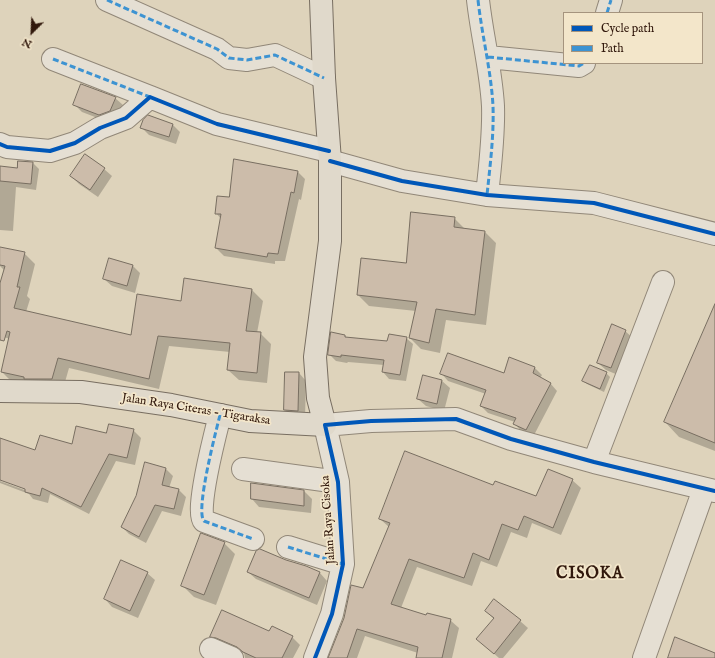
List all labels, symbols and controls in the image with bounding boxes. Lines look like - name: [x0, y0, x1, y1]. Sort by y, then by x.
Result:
- north arrow: [12, 12, 52, 52]
- legend: [563, 12, 703, 64]
- text: Cycle path: [601, 21, 654, 36]
- text: N: [20, 35, 34, 51]
- text: Path: [601, 41, 624, 56]
- street label: Jalan Raya Citeras - Tigaraksa: [121, 391, 271, 429]
- street label: Jalan Raya Cisoka: [319, 475, 339, 565]
- district label: CISOKA: [556, 565, 624, 585]

